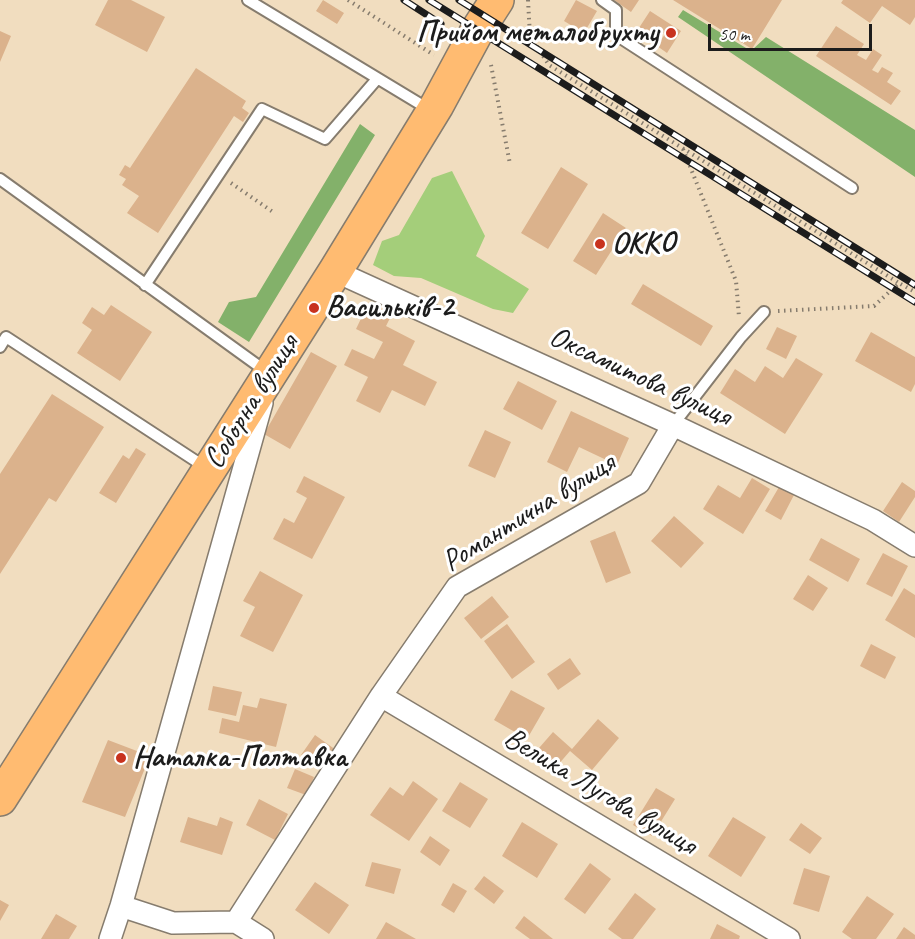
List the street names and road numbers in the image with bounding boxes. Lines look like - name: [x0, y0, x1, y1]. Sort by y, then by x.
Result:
- street label: Оксамитова вулиця: [543, 319, 737, 435]
- street label: Соборна вулиця: [197, 328, 307, 476]
- street label: Романтична вулиця: [436, 446, 622, 580]
- street label: Велика Лугова вулиця: [497, 720, 703, 864]

